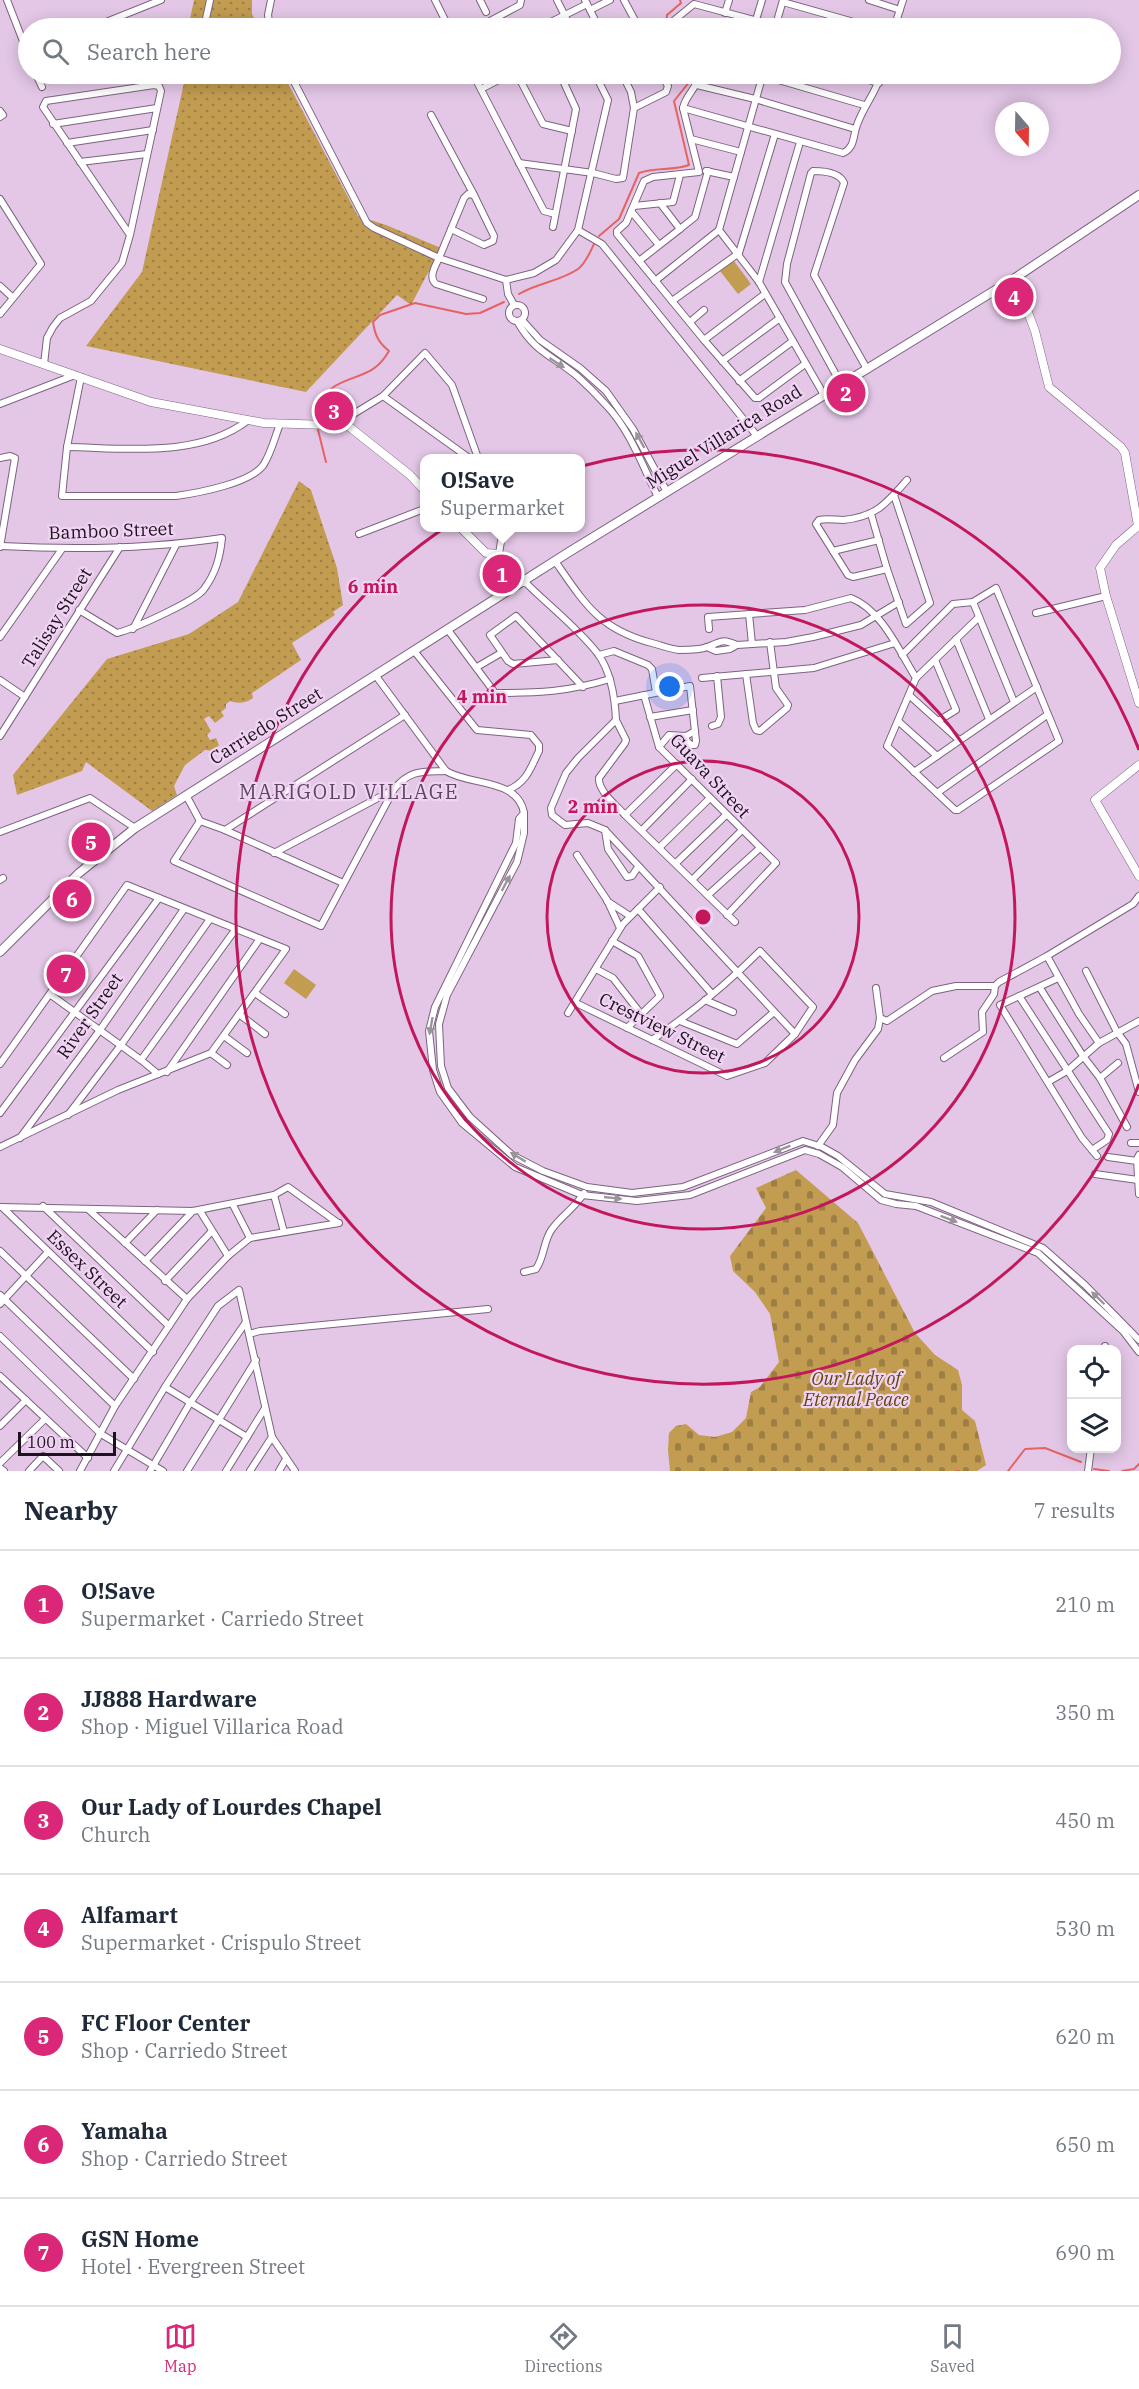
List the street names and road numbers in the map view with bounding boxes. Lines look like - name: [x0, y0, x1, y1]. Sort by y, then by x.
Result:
- street label: Miguel Villarica Road: [642, 379, 806, 494]
- street label: Bamboo Street: [48, 517, 174, 544]
- street label: Talisay Street: [16, 563, 97, 672]
- street label: Carriedo Street: [205, 682, 326, 769]
- street label: Guava Street: [665, 728, 755, 823]
- street label: River Street: [52, 968, 128, 1063]
- street label: Crestview Street: [595, 987, 729, 1068]
- street label: Essex Street: [42, 1224, 132, 1313]

